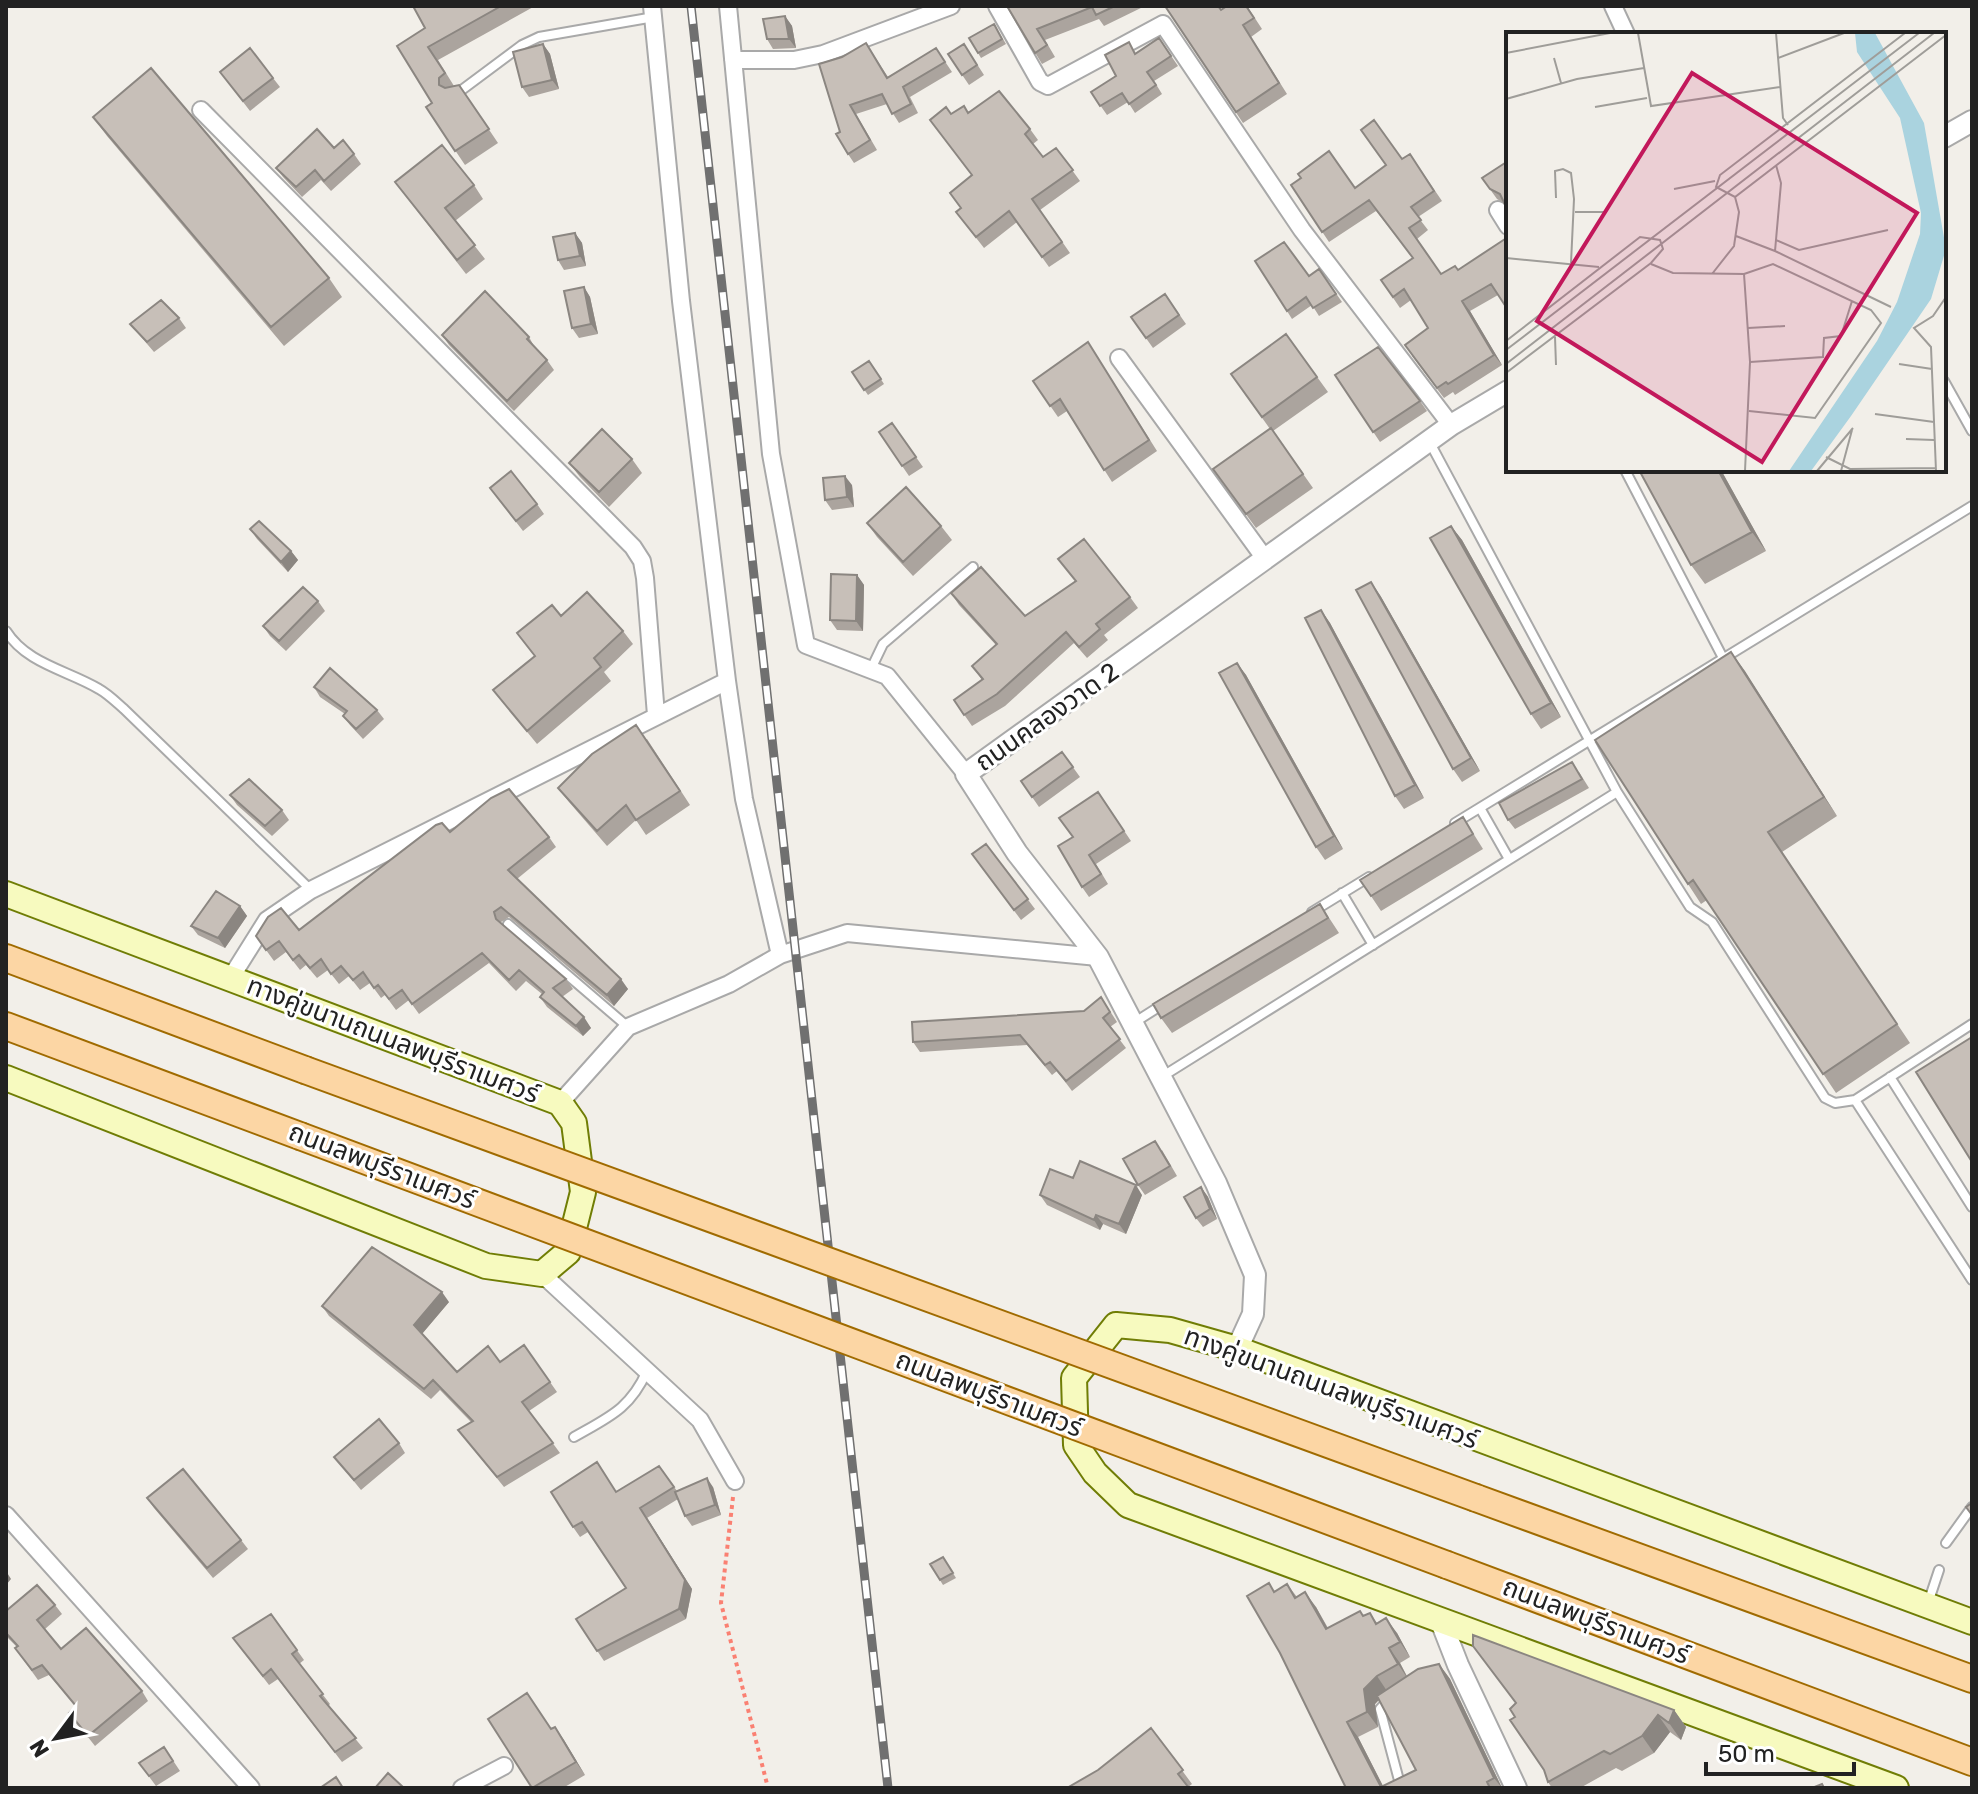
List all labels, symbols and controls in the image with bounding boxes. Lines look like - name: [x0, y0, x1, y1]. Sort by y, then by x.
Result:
- inset map: [1506, 32, 1946, 472]
- street label: ถนนคลองวาด 2: [969, 656, 1125, 778]
- street label: ทางคู่ขนานถนนลพบุรีราเมศวร์: [243, 970, 545, 1111]
- street label: ถนนลพบุรีราเมศวร์: [284, 1116, 481, 1216]
- street label: ทางคู่ขนานถนนลพบุรีราเมศวร์: [1180, 1320, 1483, 1456]
- street label: ถนนลพบุรีราเมศวร์: [891, 1344, 1088, 1444]
- street label: ถนนลพบุรีราเมศวร์: [1498, 1571, 1695, 1671]
- north arrow: [16, 1698, 96, 1778]
- scale bar: [1706, 1726, 1854, 1776]
- text: N: [24, 1734, 55, 1762]
- text: 50 m: [1718, 1740, 1775, 1768]

